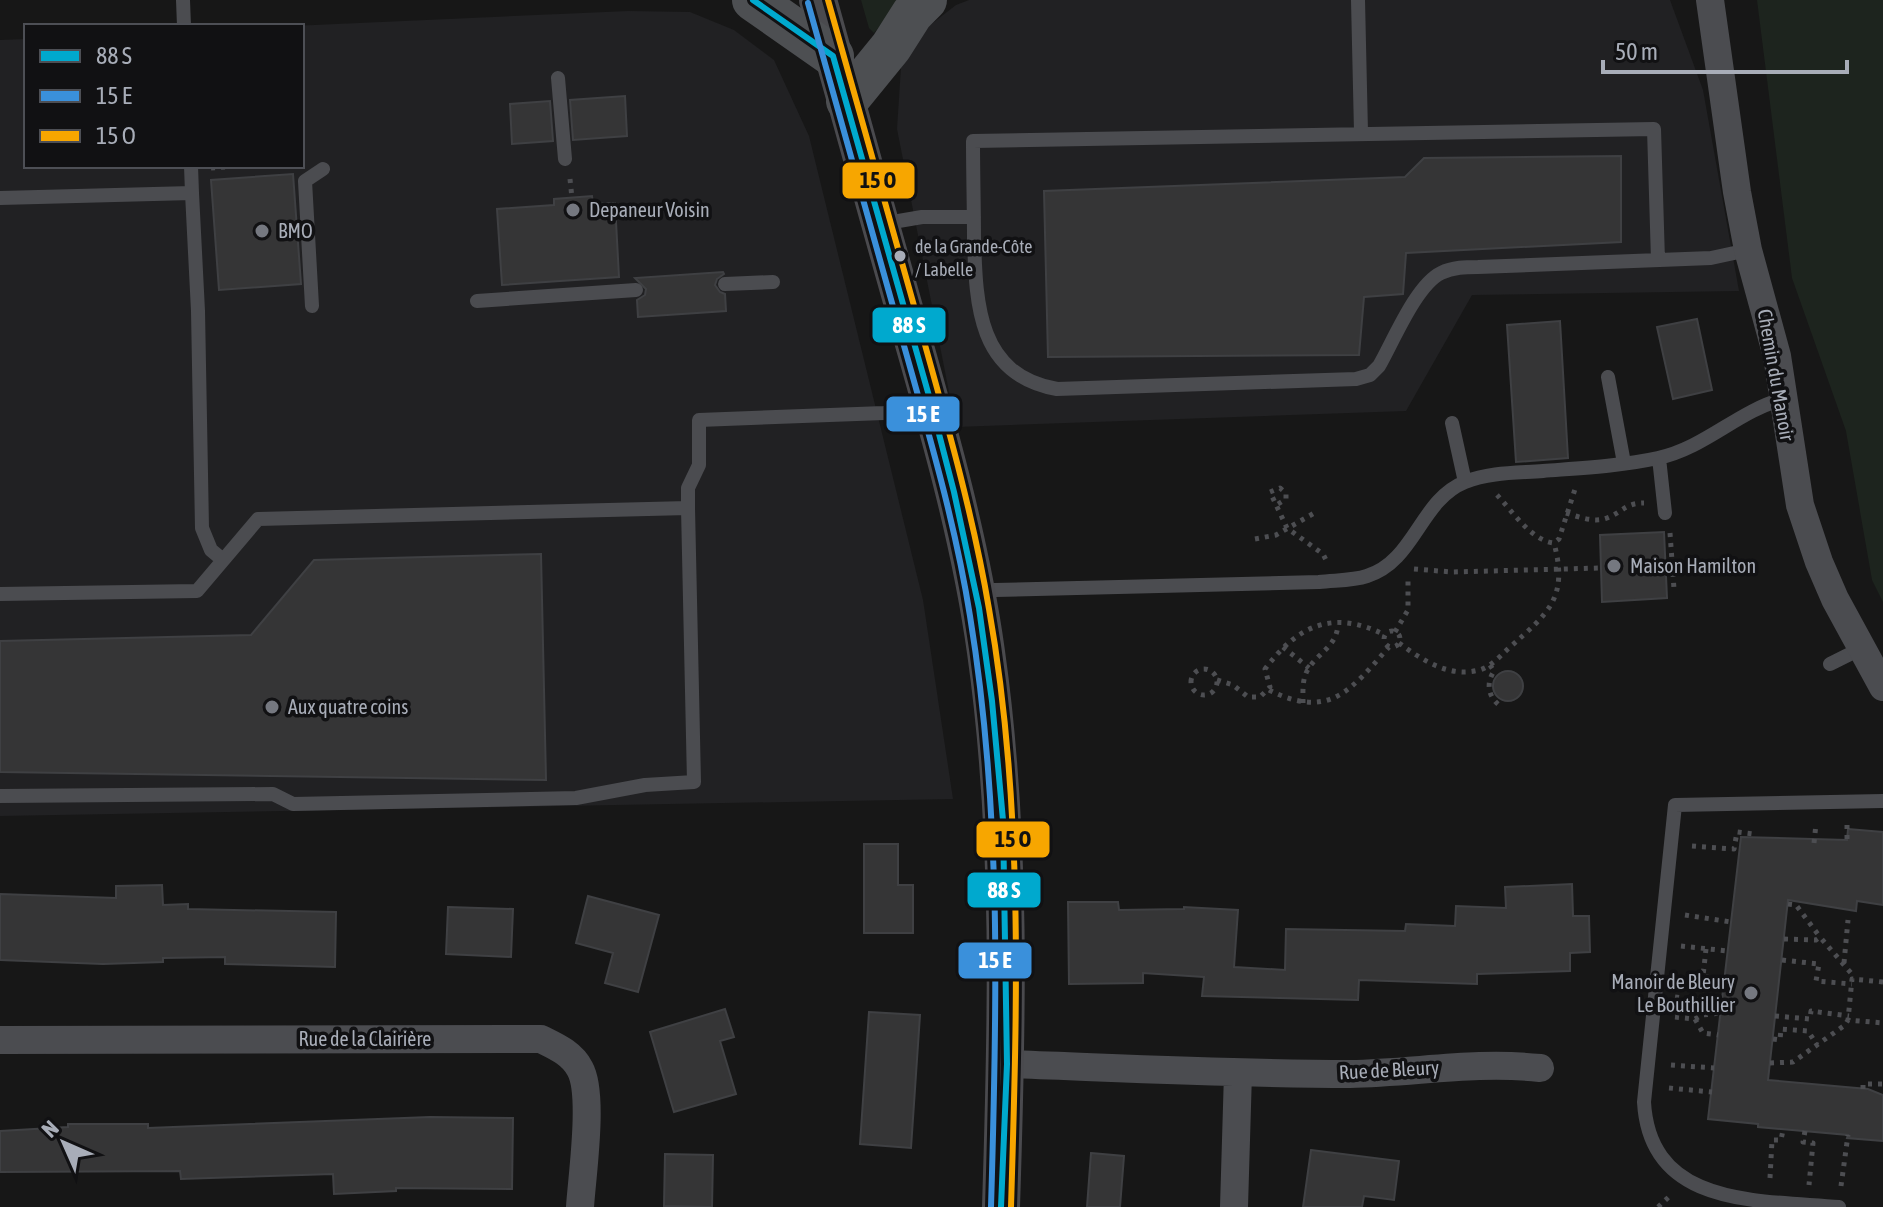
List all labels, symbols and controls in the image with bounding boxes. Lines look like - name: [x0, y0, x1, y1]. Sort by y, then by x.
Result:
- legend: [24, 24, 304, 168]
- scale bar: [1603, 24, 1847, 74]
- text: 50 m: [1615, 38, 1658, 65]
- text: 88 S: [96, 42, 132, 69]
- text: 15 E: [96, 82, 132, 109]
- text: 15 O: [96, 122, 136, 149]
- line badge: 15 O: [841, 161, 916, 200]
- text: 15 O: [860, 167, 896, 193]
- place label: Depaneur Voisin: [589, 198, 710, 221]
- marker: Depaneur Voisin: [564, 201, 582, 219]
- place label: BMO: [278, 219, 313, 242]
- marker: BMO: [253, 222, 271, 240]
- place label: de la Grande-Côte / Labelle: [915, 236, 1032, 280]
- marker: de la Grande-Côte / Labelle: [892, 248, 908, 264]
- line badge: 88 S: [871, 306, 947, 344]
- street label: Chemin du Manoir: [1754, 307, 1800, 444]
- text: 88 S: [893, 312, 925, 338]
- line badge: 15 E: [885, 395, 961, 433]
- text: 15 E: [906, 401, 940, 427]
- place label: Maison Hamilton: [1630, 554, 1756, 577]
- marker: Maison Hamilton: [1605, 557, 1623, 575]
- place label: Aux quatre coins: [288, 695, 408, 718]
- marker: Aux quatre coins: [263, 698, 281, 716]
- line badge: 15 O: [975, 820, 1051, 859]
- text: 15 O: [995, 826, 1031, 852]
- line badge: 88 S: [966, 871, 1042, 909]
- text: 88 S: [988, 877, 1020, 903]
- line badge: 15 E: [957, 941, 1033, 980]
- text: 15 E: [978, 947, 1012, 973]
- place label: Manoir de Bleury Le Bouthillier: [1611, 970, 1736, 1016]
- marker: Manoir de Bleury Le Bouthillier: [1742, 984, 1760, 1002]
- street label: Rue de la Clairière: [299, 1027, 431, 1050]
- street label: Rue de Bleury: [1338, 1055, 1440, 1084]
- north arrow: [24, 1103, 104, 1183]
- text: N: [36, 1115, 64, 1143]

